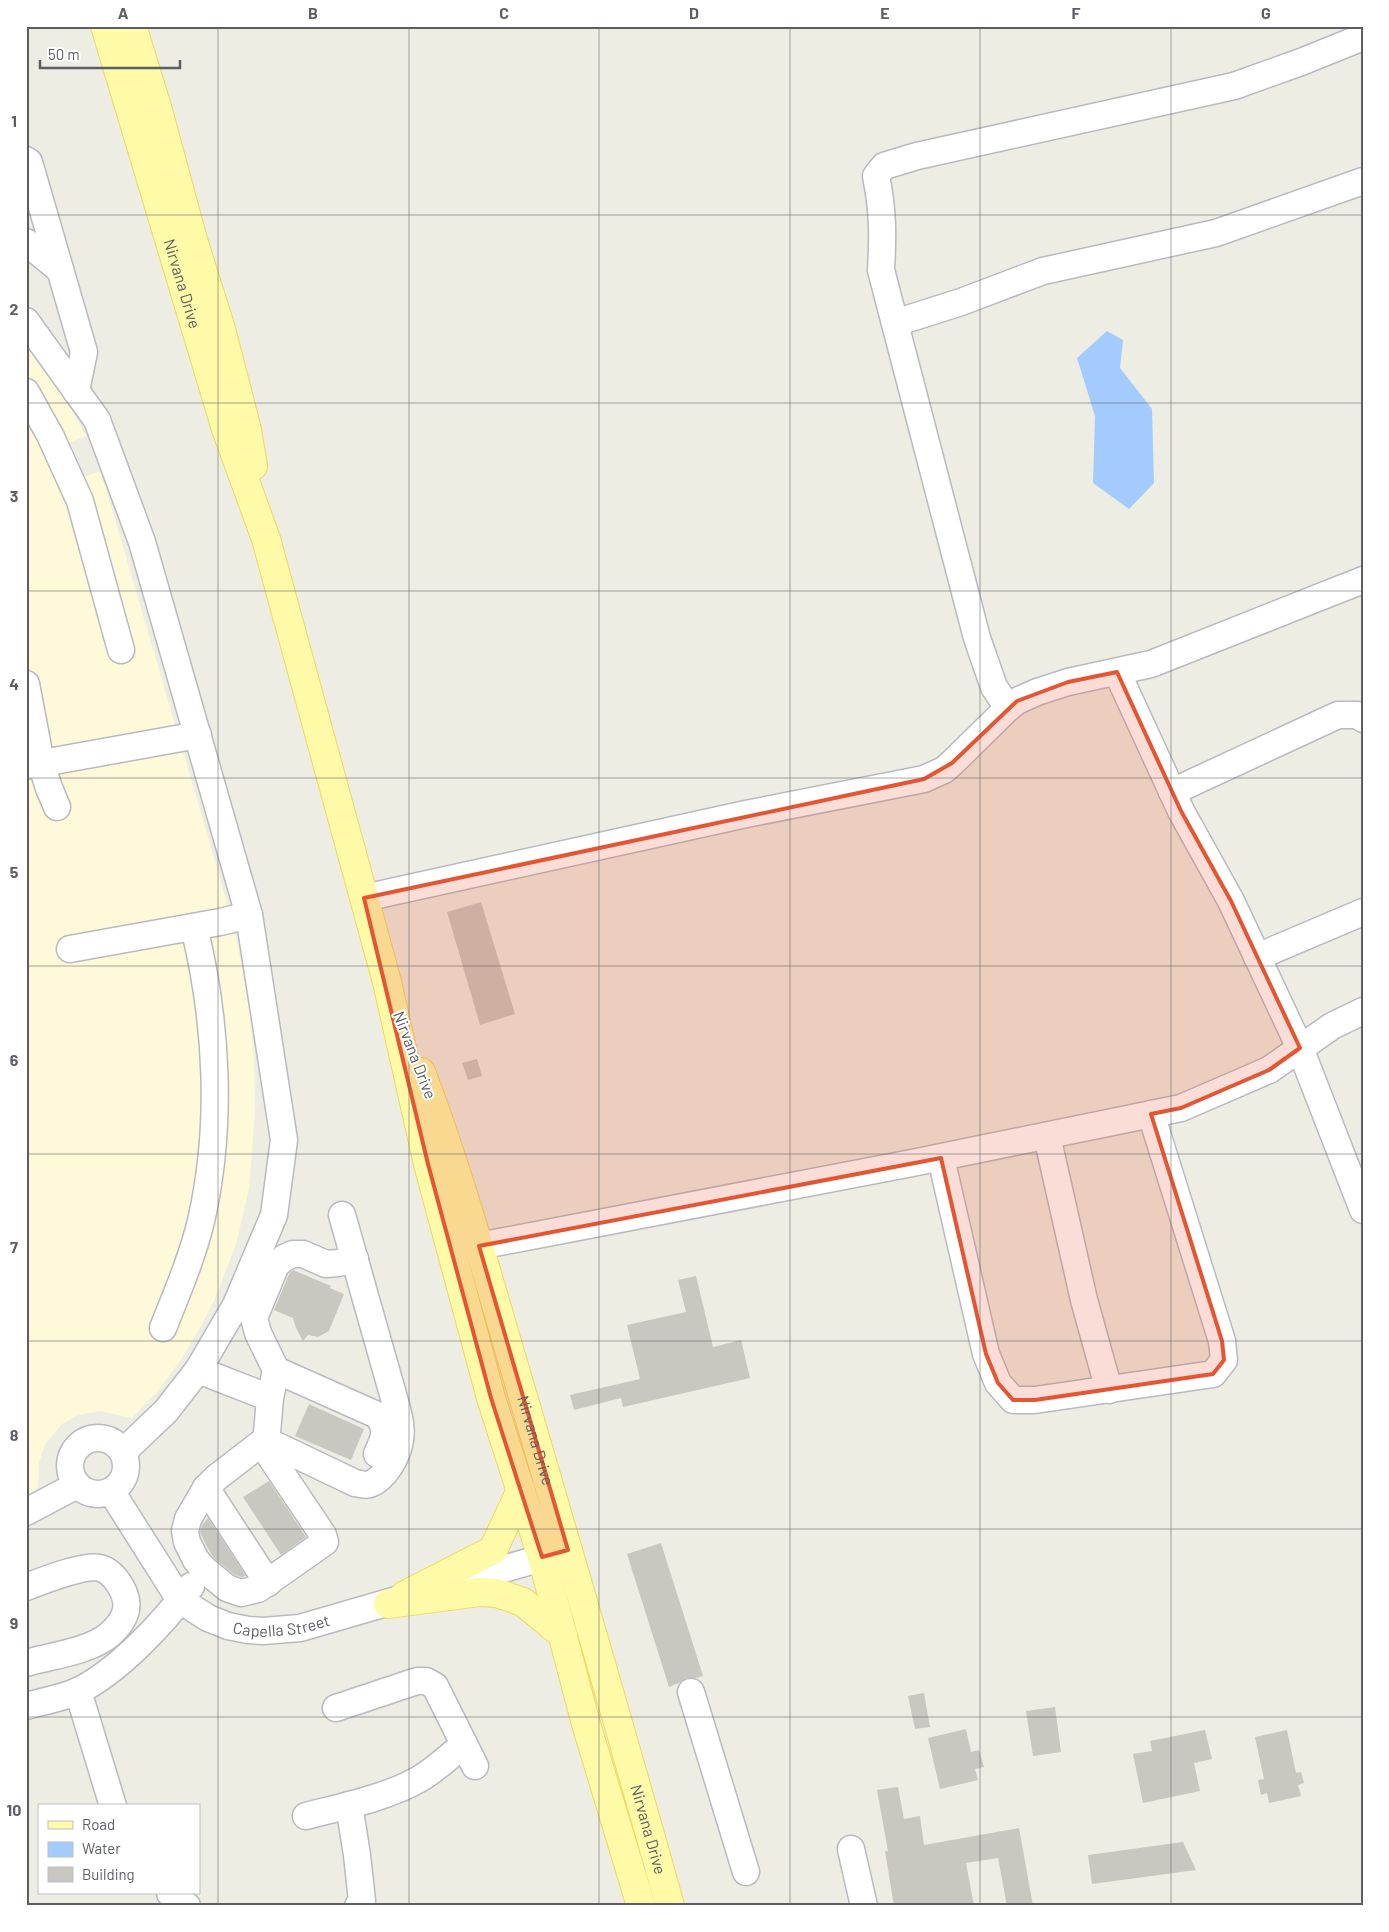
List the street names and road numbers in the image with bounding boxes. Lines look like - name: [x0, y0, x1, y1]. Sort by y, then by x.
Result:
- street label: Nirvana Drive: [160, 236, 205, 331]
- street label: Nirvana Drive: [390, 1008, 441, 1101]
- street label: Nirvana Drive: [514, 1393, 558, 1487]
- street label: Capella Street: [232, 1610, 332, 1640]
- street label: Nirvana Drive: [627, 1782, 671, 1876]

